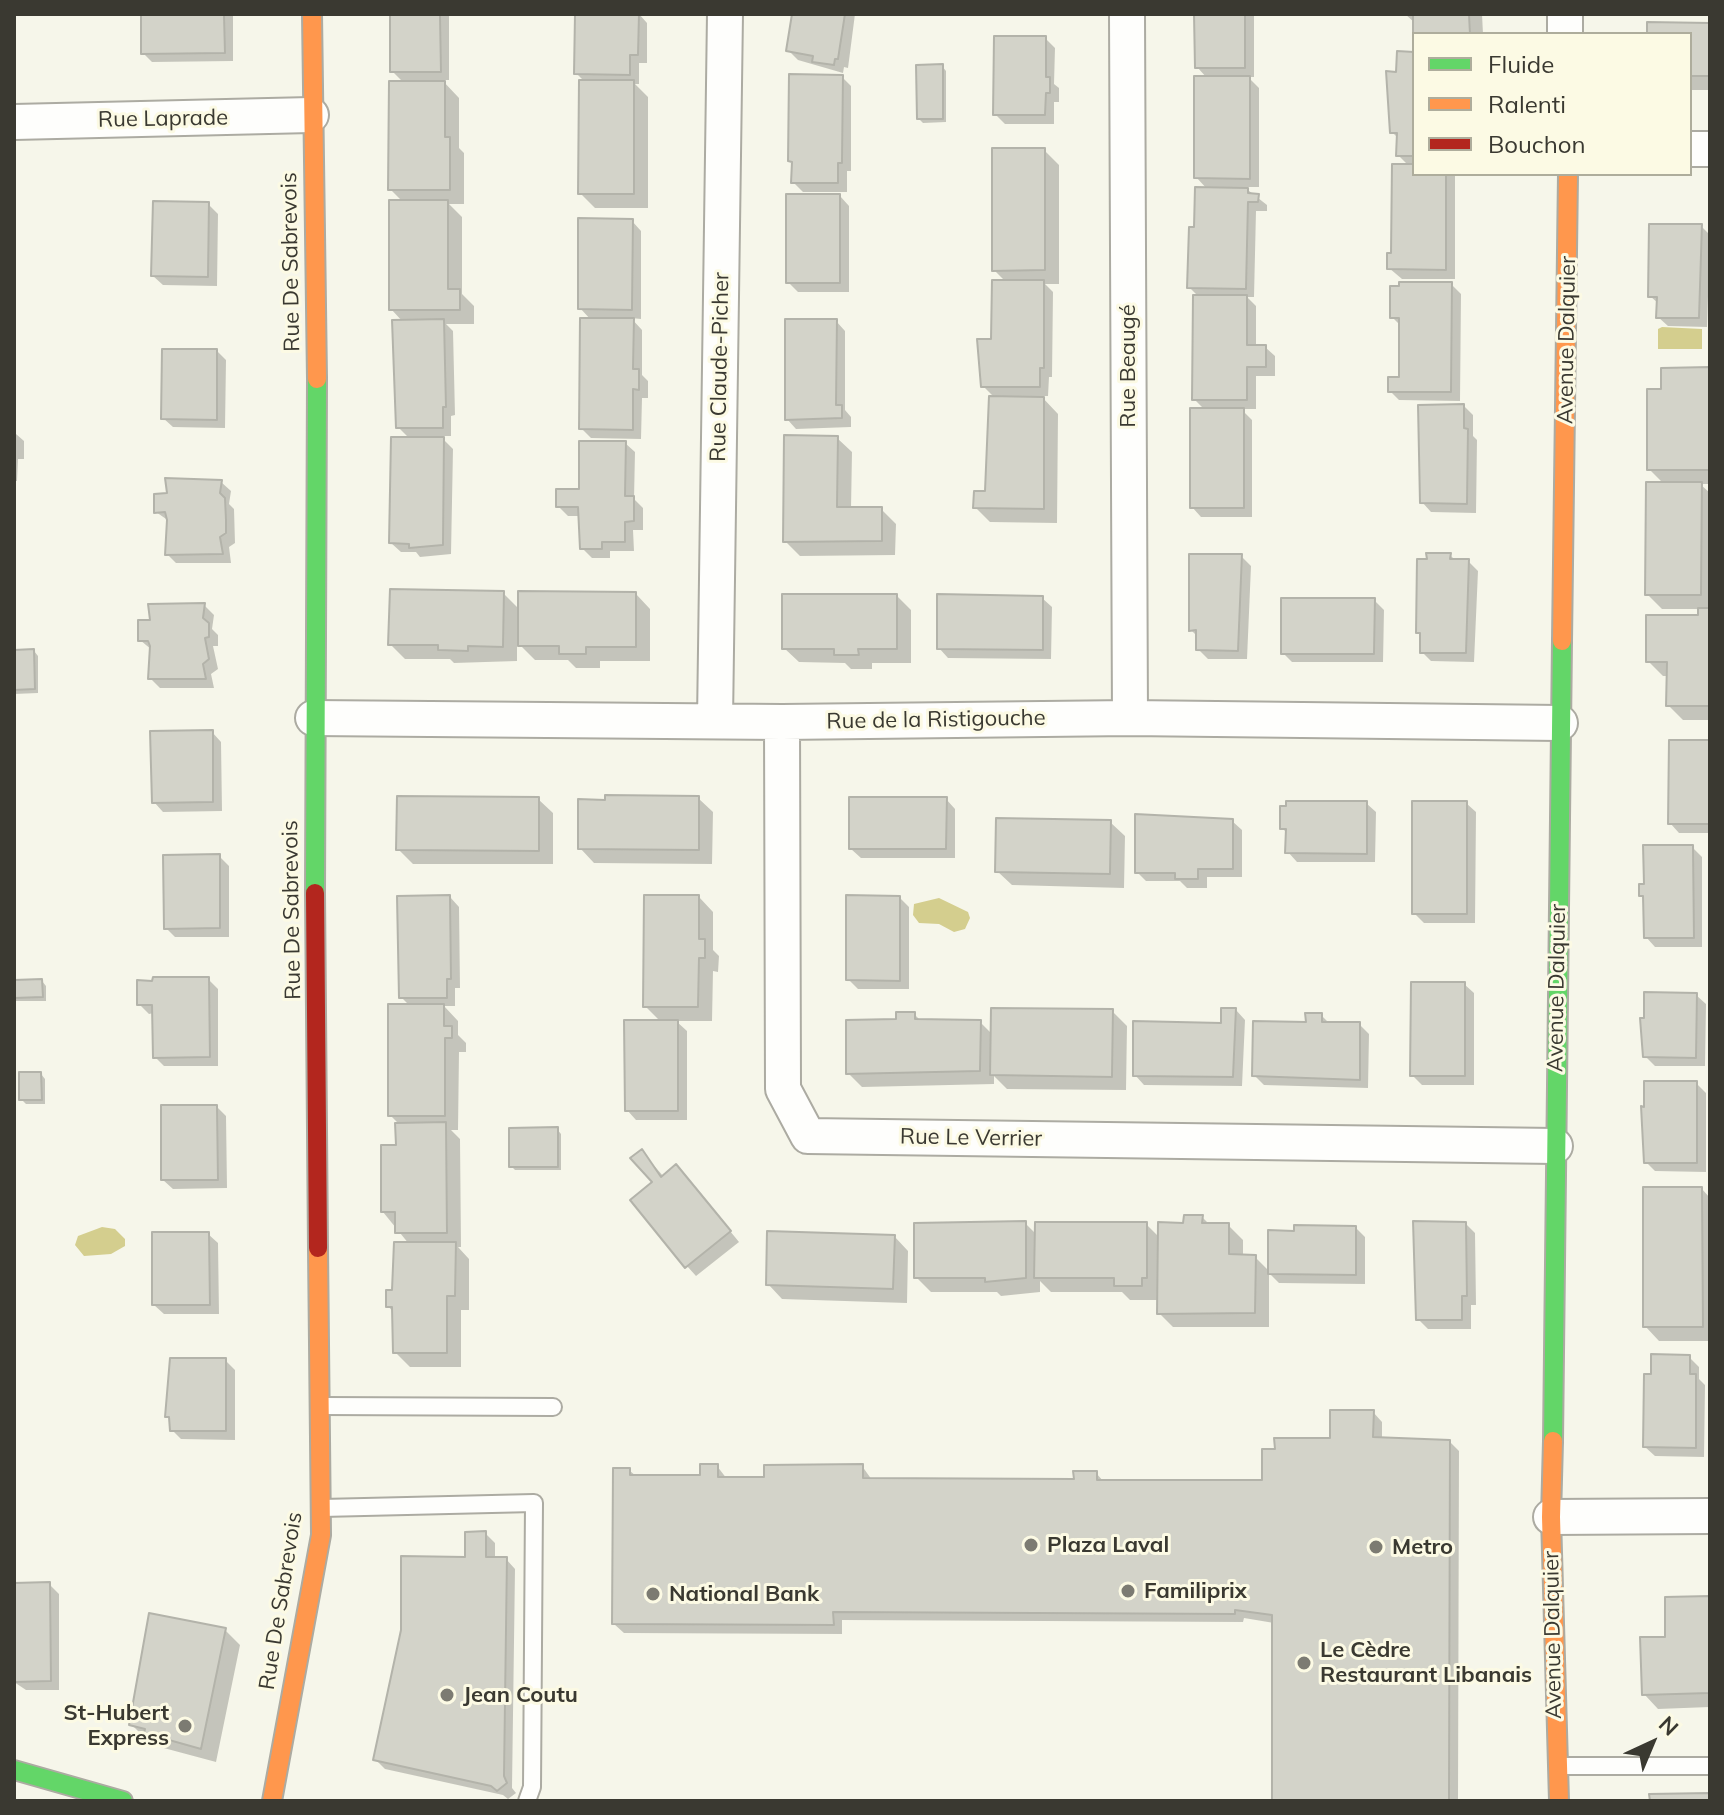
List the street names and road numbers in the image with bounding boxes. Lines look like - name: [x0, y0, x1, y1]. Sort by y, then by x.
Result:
- street label: Rue Laprade: [98, 105, 228, 133]
- street label: Rue De Sabrevois: [276, 172, 306, 352]
- street label: Avenue Dalquier: [1552, 256, 1582, 424]
- street label: Rue Claude-Picher: [705, 272, 735, 462]
- street label: Rue Beaugé: [1115, 304, 1141, 428]
- street label: Rue de la Ristigouche: [826, 705, 1046, 735]
- street label: Rue De Sabrevois: [277, 820, 307, 1000]
- street label: Avenue Dalquier: [1542, 904, 1572, 1072]
- street label: Rue Le Verrier: [900, 1124, 1042, 1152]
- street label: Rue De Sabrevois: [254, 1510, 308, 1692]
- street label: Avenue Dalquier: [1538, 1551, 1568, 1719]

